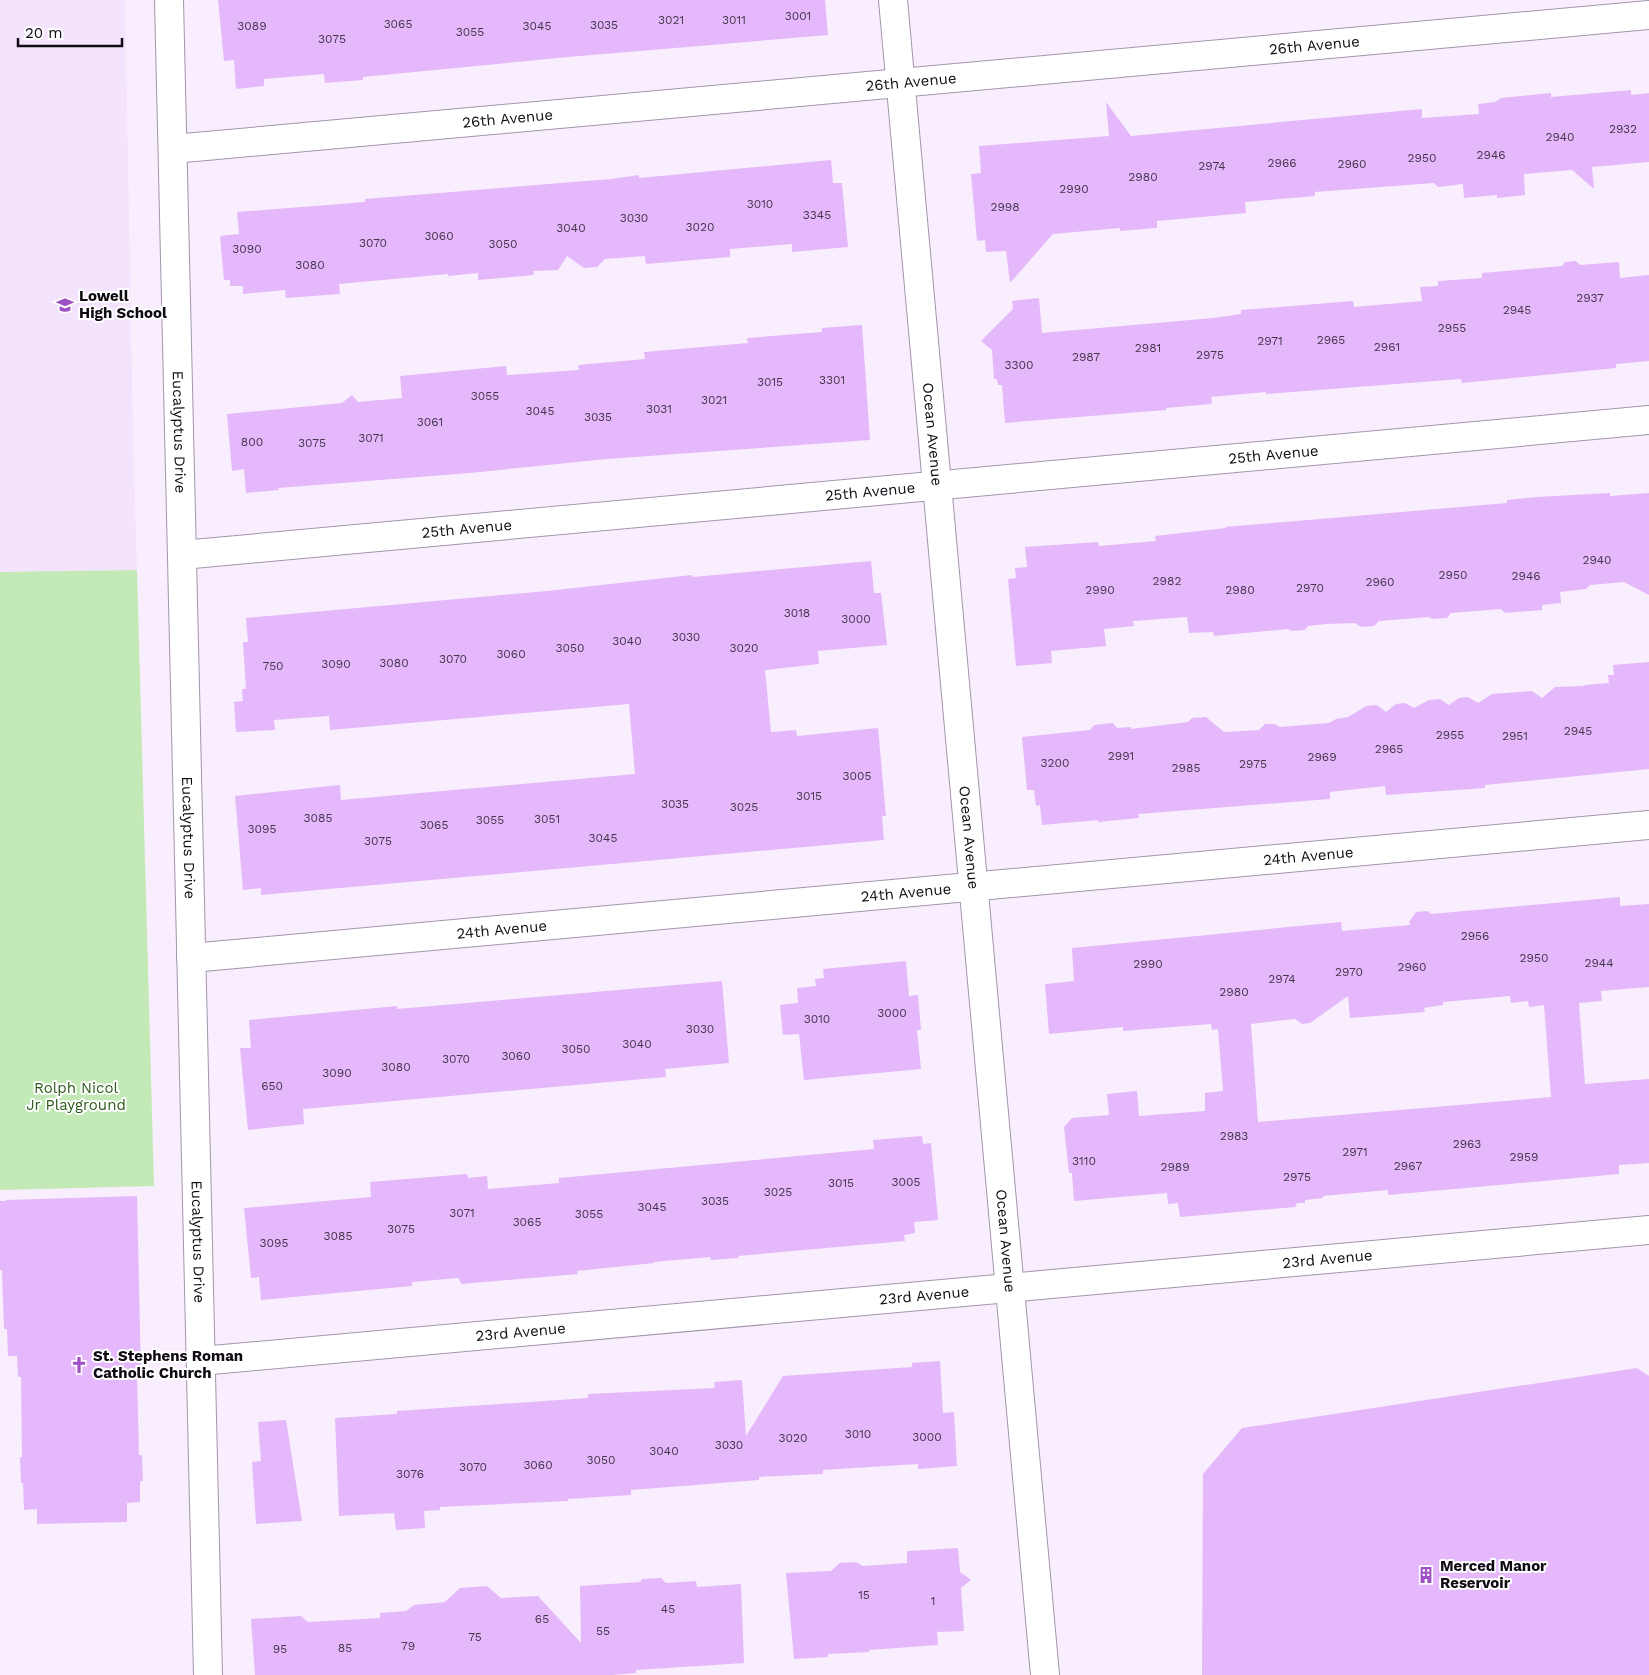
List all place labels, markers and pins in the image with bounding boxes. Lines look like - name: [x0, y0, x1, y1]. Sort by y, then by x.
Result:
- place label: Lowell High School: [79, 287, 167, 322]
- school or university icon: Lowell High School: [55, 295, 75, 315]
- place label: St. Stephens Roman Catholic Church: [93, 1347, 243, 1382]
- church icon: St. Stephens Roman Catholic Church: [69, 1355, 89, 1375]
- place label: Merced Manor Reservoir: [1440, 1557, 1547, 1592]
- building icon: Merced Manor Reservoir: [1416, 1565, 1436, 1585]

